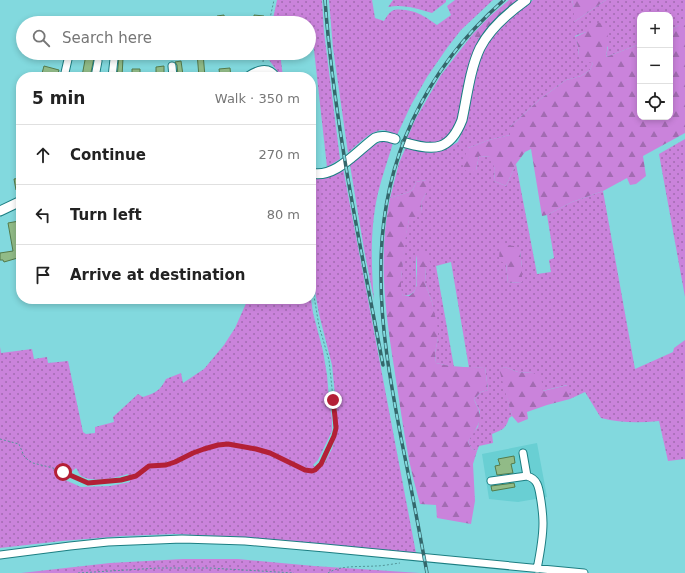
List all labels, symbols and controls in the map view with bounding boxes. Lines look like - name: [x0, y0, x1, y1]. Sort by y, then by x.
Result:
- map controls: [637, 12, 673, 120]
- button: +: [637, 12, 673, 48]
- search box: [16, 16, 316, 60]
- icon: search: [30, 27, 52, 49]
- text: Search here: [62, 29, 152, 47]
- button: −: [637, 48, 673, 84]
- button: locate: [637, 84, 673, 120]
- text: 5 min: [32, 88, 85, 108]
- text: Walk · 350 m: [215, 91, 300, 106]
- icon: ahead: [32, 144, 54, 166]
- text: Continue: [70, 146, 146, 164]
- text: 270 m: [258, 147, 300, 162]
- icon: left: [32, 204, 54, 226]
- text: Turn left: [70, 206, 142, 224]
- text: 80 m: [267, 207, 300, 222]
- icon: arrive: [32, 264, 54, 286]
- text: Arrive at destination: [70, 266, 245, 284]
- route end: [324, 391, 342, 409]
- route start: [54, 463, 72, 481]

